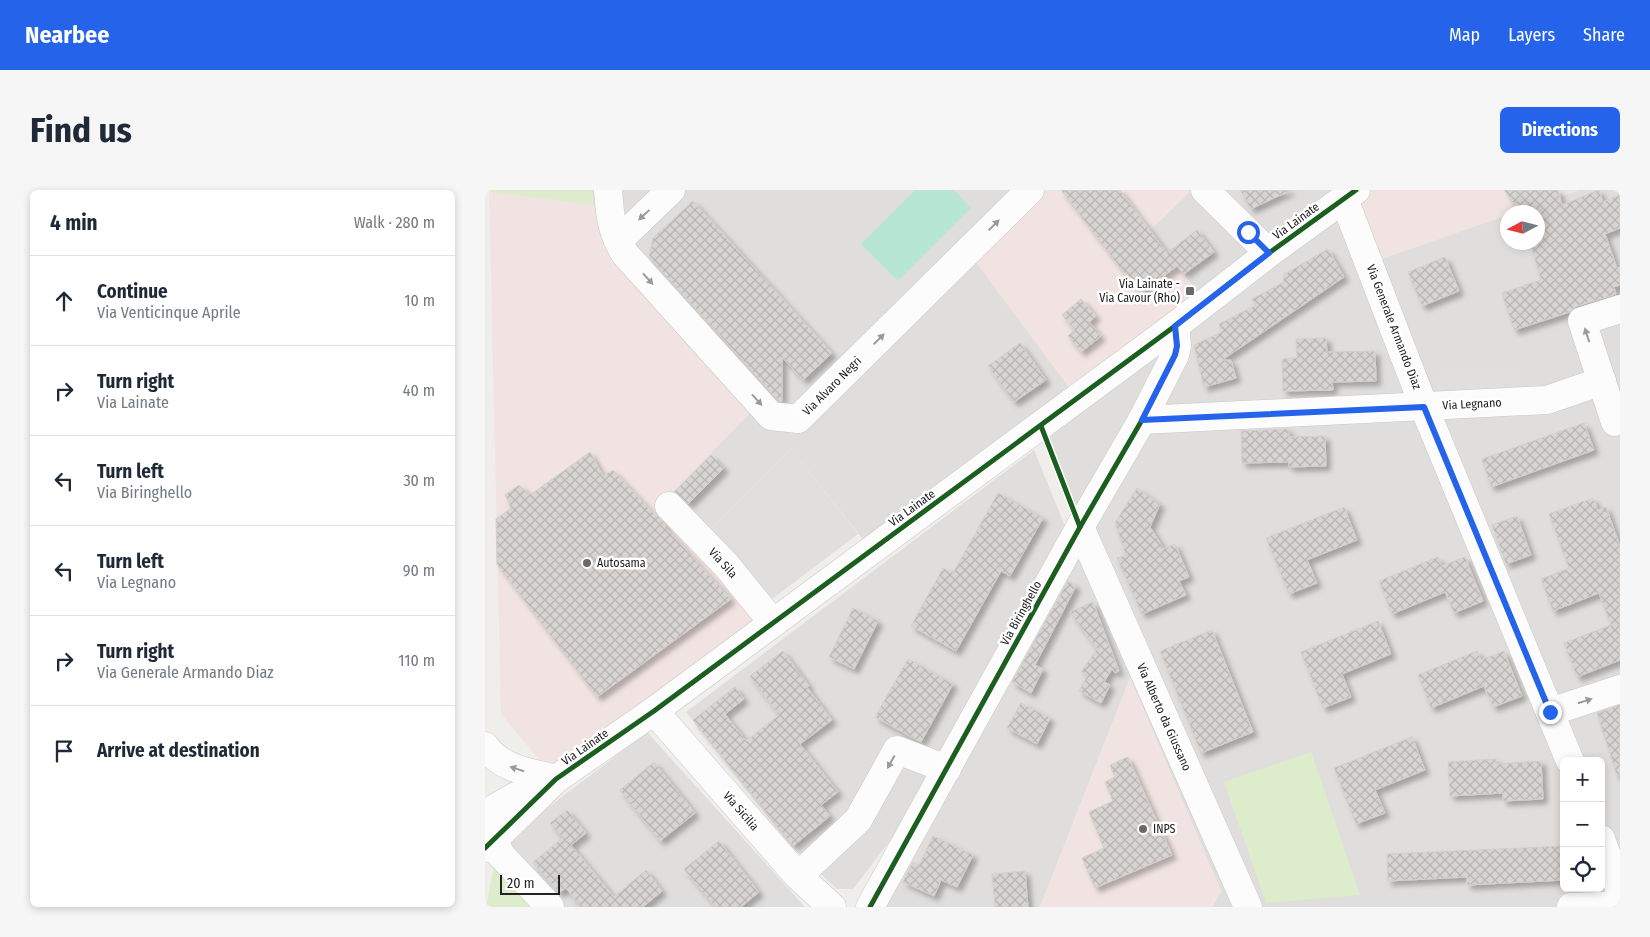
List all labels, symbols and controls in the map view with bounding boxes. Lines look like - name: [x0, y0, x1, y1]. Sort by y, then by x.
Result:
- text: Nearbee: [25, 21, 109, 49]
- text: Map: [1449, 24, 1480, 46]
- text: Layers: [1508, 24, 1555, 46]
- text: Share: [1583, 24, 1625, 46]
- button: Directions: [1500, 107, 1620, 153]
- text: Find us: [30, 109, 132, 151]
- street label: Via Lainate: [1270, 199, 1322, 242]
- north arrow: [1500, 205, 1545, 250]
- one-way arrow: [638, 209, 650, 221]
- text: 4 min: [50, 210, 98, 236]
- text: Walk · 280 m: [354, 213, 435, 232]
- one-way arrow: [988, 219, 1000, 231]
- route start: [1237, 221, 1260, 244]
- street label: Via Generale Armando Diaz: [1364, 263, 1424, 392]
- one-way arrow: [642, 273, 654, 285]
- place label: Via Lainate - Via Cavour (Rho): [1099, 277, 1180, 305]
- text: Continue: [97, 280, 168, 303]
- marker: Via Lainate - Via Cavour (Rho): [1184, 285, 1196, 297]
- icon: ahead: [50, 287, 78, 315]
- text: 10 m: [404, 291, 435, 310]
- text: Via Venticinque Aprile: [97, 303, 241, 322]
- one-way arrow: [1583, 327, 1590, 342]
- one-way arrow: [873, 334, 885, 346]
- street label: Via Alvaro Negri: [800, 354, 864, 418]
- text: Turn right: [97, 370, 174, 393]
- icon: right: [50, 377, 78, 405]
- text: 40 m: [403, 381, 435, 400]
- text: Via Lainate: [97, 393, 169, 412]
- one-way arrow: [751, 393, 763, 405]
- street label: Via Legnano: [1442, 395, 1502, 413]
- text: Turn left: [97, 460, 164, 483]
- icon: left: [50, 467, 78, 495]
- text: 30 m: [403, 471, 435, 490]
- text: Via Biringhello: [97, 483, 192, 502]
- street label: Via Lainate: [886, 486, 938, 529]
- street label: Via Sila: [706, 545, 740, 581]
- text: Turn left: [97, 550, 164, 573]
- place label: Autosama: [597, 556, 646, 570]
- icon: left: [50, 557, 78, 585]
- marker: Autosama: [581, 557, 593, 569]
- text: 90 m: [403, 561, 435, 580]
- text: Via Legnano: [97, 573, 176, 592]
- street label: Via Biringhello: [998, 578, 1044, 648]
- text: Turn right: [97, 640, 174, 663]
- icon: right: [50, 647, 78, 675]
- text: 110 m: [398, 651, 435, 670]
- street label: Via Alberto da Giussano: [1134, 661, 1194, 773]
- text: Via Generale Armando Diaz: [97, 663, 274, 682]
- one-way arrow: [1578, 696, 1593, 704]
- route end: [1539, 701, 1562, 724]
- street label: Via Lainate: [559, 726, 611, 768]
- icon: arrive: [50, 737, 78, 765]
- text: Arrive at destination: [97, 739, 260, 762]
- one-way arrow: [887, 755, 895, 769]
- map controls: [1560, 757, 1605, 892]
- button: +: [1560, 757, 1605, 802]
- one-way arrow: [510, 765, 525, 773]
- street label: Via Sicilia: [720, 789, 762, 833]
- button: −: [1560, 802, 1605, 847]
- place label: INPS: [1153, 822, 1175, 836]
- marker: INPS: [1137, 823, 1149, 835]
- button: locate: [1560, 847, 1605, 892]
- scale bar: [500, 872, 560, 895]
- text: 20 m: [507, 875, 535, 892]

